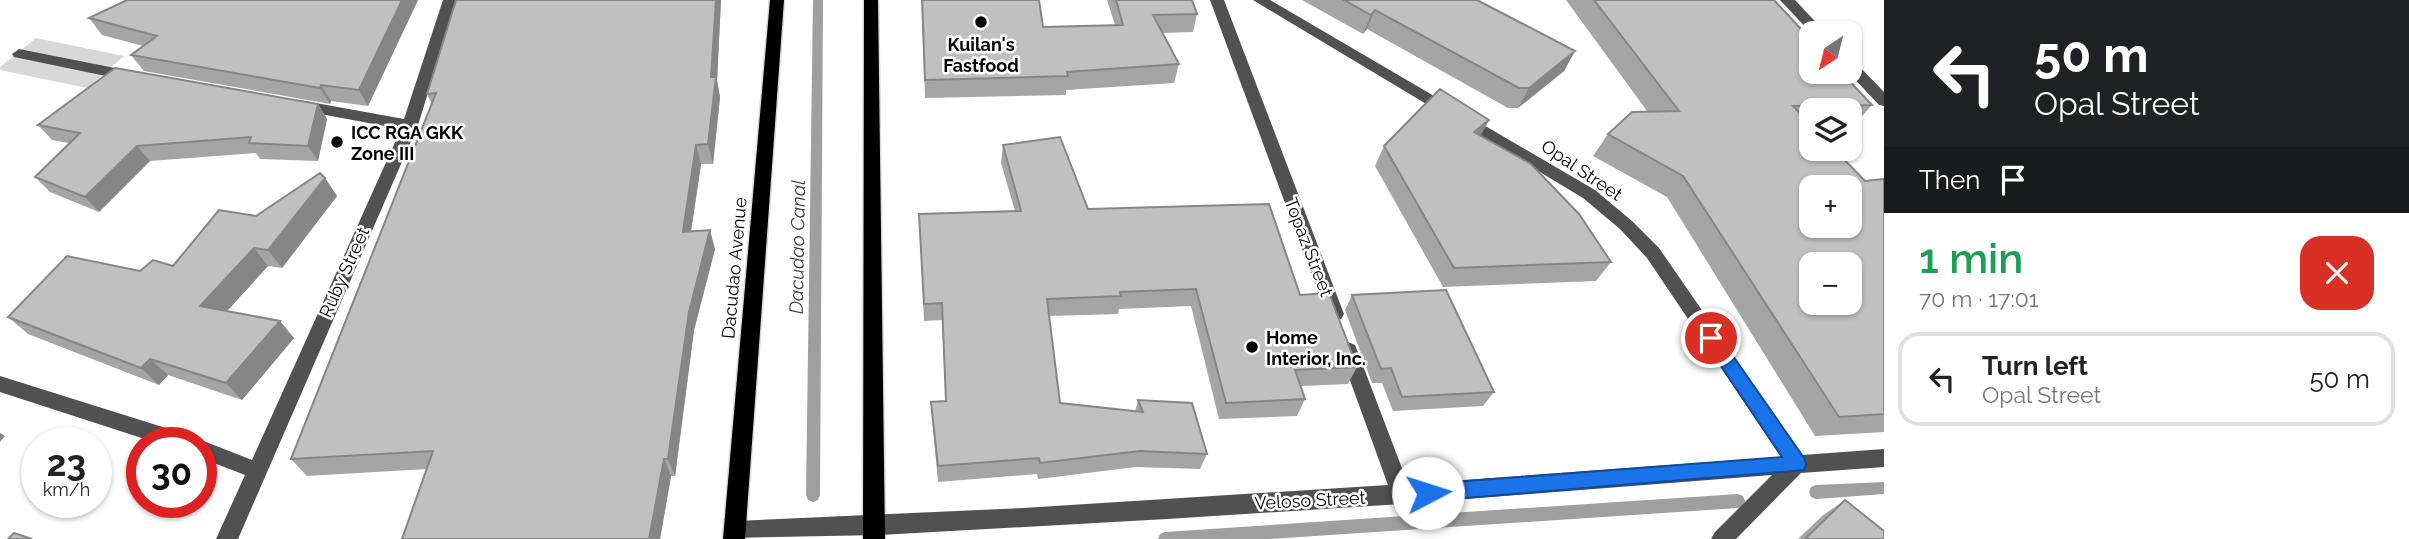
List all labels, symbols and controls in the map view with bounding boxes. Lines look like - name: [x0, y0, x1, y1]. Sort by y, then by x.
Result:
- marker: Kuilan's Fastfood: [973, 14, 989, 30]
- north arrow: [1799, 21, 1862, 84]
- map controls: [1799, 21, 1862, 315]
- text: 50 m: [2034, 26, 2149, 83]
- icon: left: [1919, 28, 2010, 119]
- place label: Kuilan's Fastfood: [943, 34, 1019, 76]
- text: Opal Street: [2034, 85, 2200, 122]
- button: layers: [1799, 98, 1862, 161]
- place label: ICC RGA GKK Zone III: [351, 122, 464, 164]
- marker: ICC RGA GKK Zone III: [329, 134, 345, 150]
- street label: Opal Street: [1537, 135, 1627, 205]
- icon: arrive: [1994, 161, 2032, 199]
- text: Then: [1919, 165, 1980, 195]
- button: +: [1799, 175, 1862, 238]
- water label: Dacudao Canal: [785, 180, 809, 314]
- street label: Topaz Street: [1281, 195, 1337, 299]
- street label: Dacudao Avenue: [717, 196, 751, 340]
- street label: Ruby Street: [315, 223, 373, 321]
- text: 1 min: [1919, 234, 2023, 283]
- button: close: [2300, 236, 2374, 310]
- button: −: [1799, 252, 1862, 315]
- text: 70 m · 17:01: [1919, 285, 2039, 312]
- pin: [1681, 308, 1741, 368]
- icon: arrive: [1692, 319, 1730, 357]
- place label: Home Interior, Inc.: [1266, 327, 1366, 369]
- marker: Home Interior, Inc.: [1244, 339, 1260, 355]
- text: Turn left: [1982, 351, 2088, 381]
- icon: left: [1923, 360, 1961, 398]
- text: 50 m: [2309, 364, 2370, 394]
- text: Opal Street: [1982, 381, 2101, 408]
- speed limit sign: 30: [126, 427, 217, 518]
- text: 23: [47, 443, 86, 484]
- position arrow: [1391, 456, 1465, 530]
- text: km/h: [43, 479, 90, 500]
- street label: Veloso Street: [1254, 487, 1366, 513]

